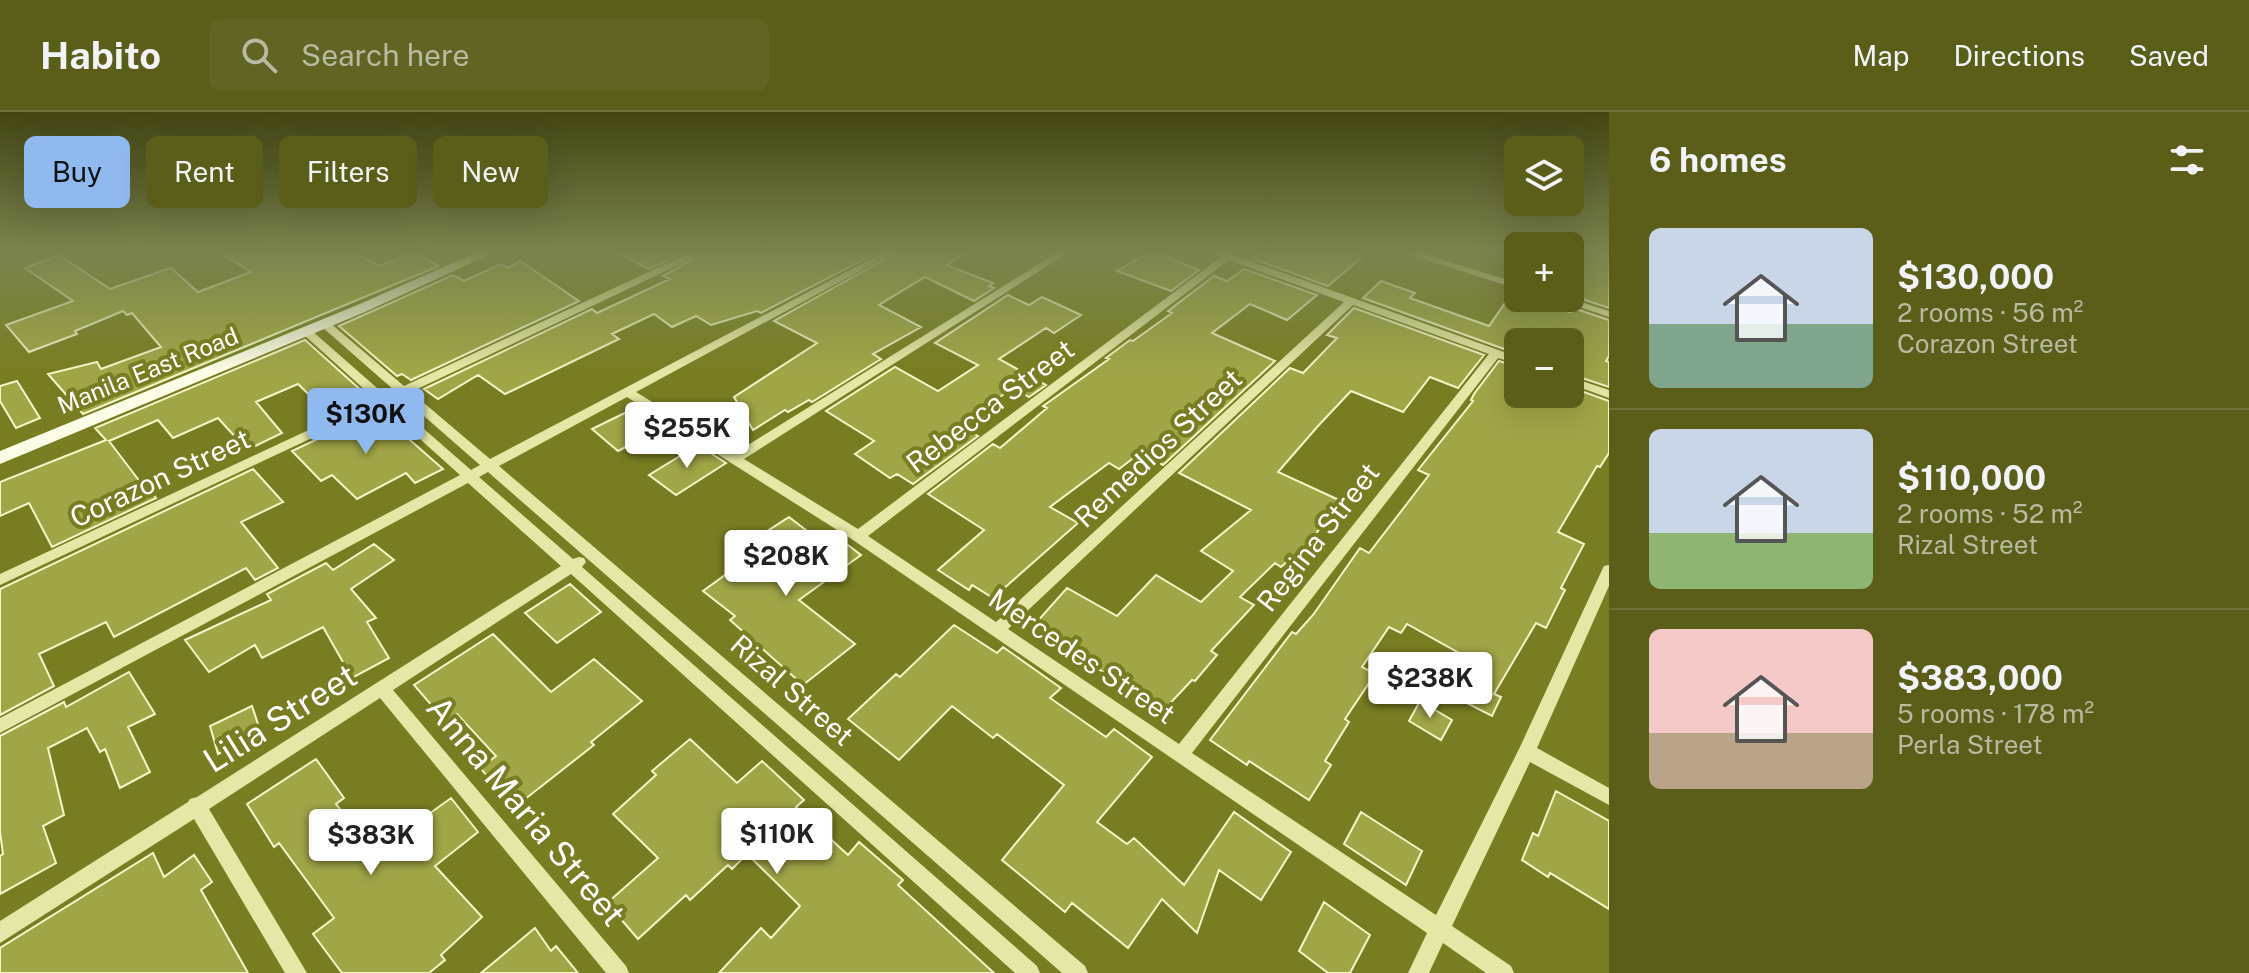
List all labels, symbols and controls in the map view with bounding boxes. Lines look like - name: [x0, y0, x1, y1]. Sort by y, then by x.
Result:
- search box: [209, 19, 769, 91]
- text: Habito: [40, 33, 161, 78]
- icon: search: [237, 33, 281, 77]
- text: Search here: [301, 37, 470, 73]
- text: Map: [1853, 39, 1909, 72]
- text: Directions: [1953, 39, 2085, 72]
- text: Saved: [2129, 39, 2209, 72]
- chip: Buy: [24, 136, 130, 208]
- chip: Rent: [146, 136, 263, 208]
- chip: Filters: [279, 136, 417, 208]
- chip: New: [433, 136, 548, 208]
- map controls: [1504, 136, 1584, 408]
- button: layers: [1504, 136, 1584, 216]
- icon: filters: [2165, 138, 2209, 182]
- text: 6 homes: [1649, 140, 1787, 180]
- button: +: [1504, 232, 1584, 312]
- text: $130,000: [1897, 257, 2054, 297]
- icon: home: [1713, 260, 1809, 356]
- text: 2 rooms · 56 m²: [1897, 297, 2083, 328]
- street label: Manila East Road: [53, 321, 242, 419]
- button: −: [1504, 328, 1584, 408]
- text: Corazon Street: [1897, 328, 2078, 359]
- street label: Rebecca Street: [899, 332, 1080, 479]
- street label: Remedios Street: [1067, 362, 1248, 534]
- pin: $130K: [310, 388, 422, 456]
- text: $130K: [325, 398, 407, 429]
- pin: $255K: [631, 402, 743, 470]
- text: $255K: [643, 412, 731, 443]
- street label: Corazon Street: [65, 421, 255, 534]
- street label: Regina Street: [1250, 456, 1386, 617]
- text: $110,000: [1897, 458, 2046, 498]
- icon: home: [1713, 461, 1809, 557]
- text: 2 rooms · 52 m²: [1897, 498, 2083, 529]
- text: Rizal Street: [1897, 529, 2038, 560]
- pin: $208K: [730, 530, 842, 598]
- text: $208K: [743, 540, 829, 571]
- street label: Mercedes Street: [983, 581, 1182, 730]
- street label: Rizal Street: [724, 627, 860, 752]
- pin: $238K: [1374, 652, 1486, 720]
- street label: Lilia Street: [196, 655, 364, 781]
- text: $383,000: [1897, 658, 2063, 698]
- icon: home: [1713, 661, 1809, 757]
- text: $238K: [1386, 662, 1474, 693]
- street label: Anna Maria Street: [418, 688, 634, 934]
- text: 5 rooms · 178 m²: [1897, 698, 2094, 729]
- text: Perla Street: [1897, 729, 2043, 760]
- pin: $110K: [721, 808, 833, 876]
- pin: $383K: [315, 809, 427, 877]
- text: $110K: [739, 818, 815, 849]
- text: $383K: [327, 819, 415, 850]

